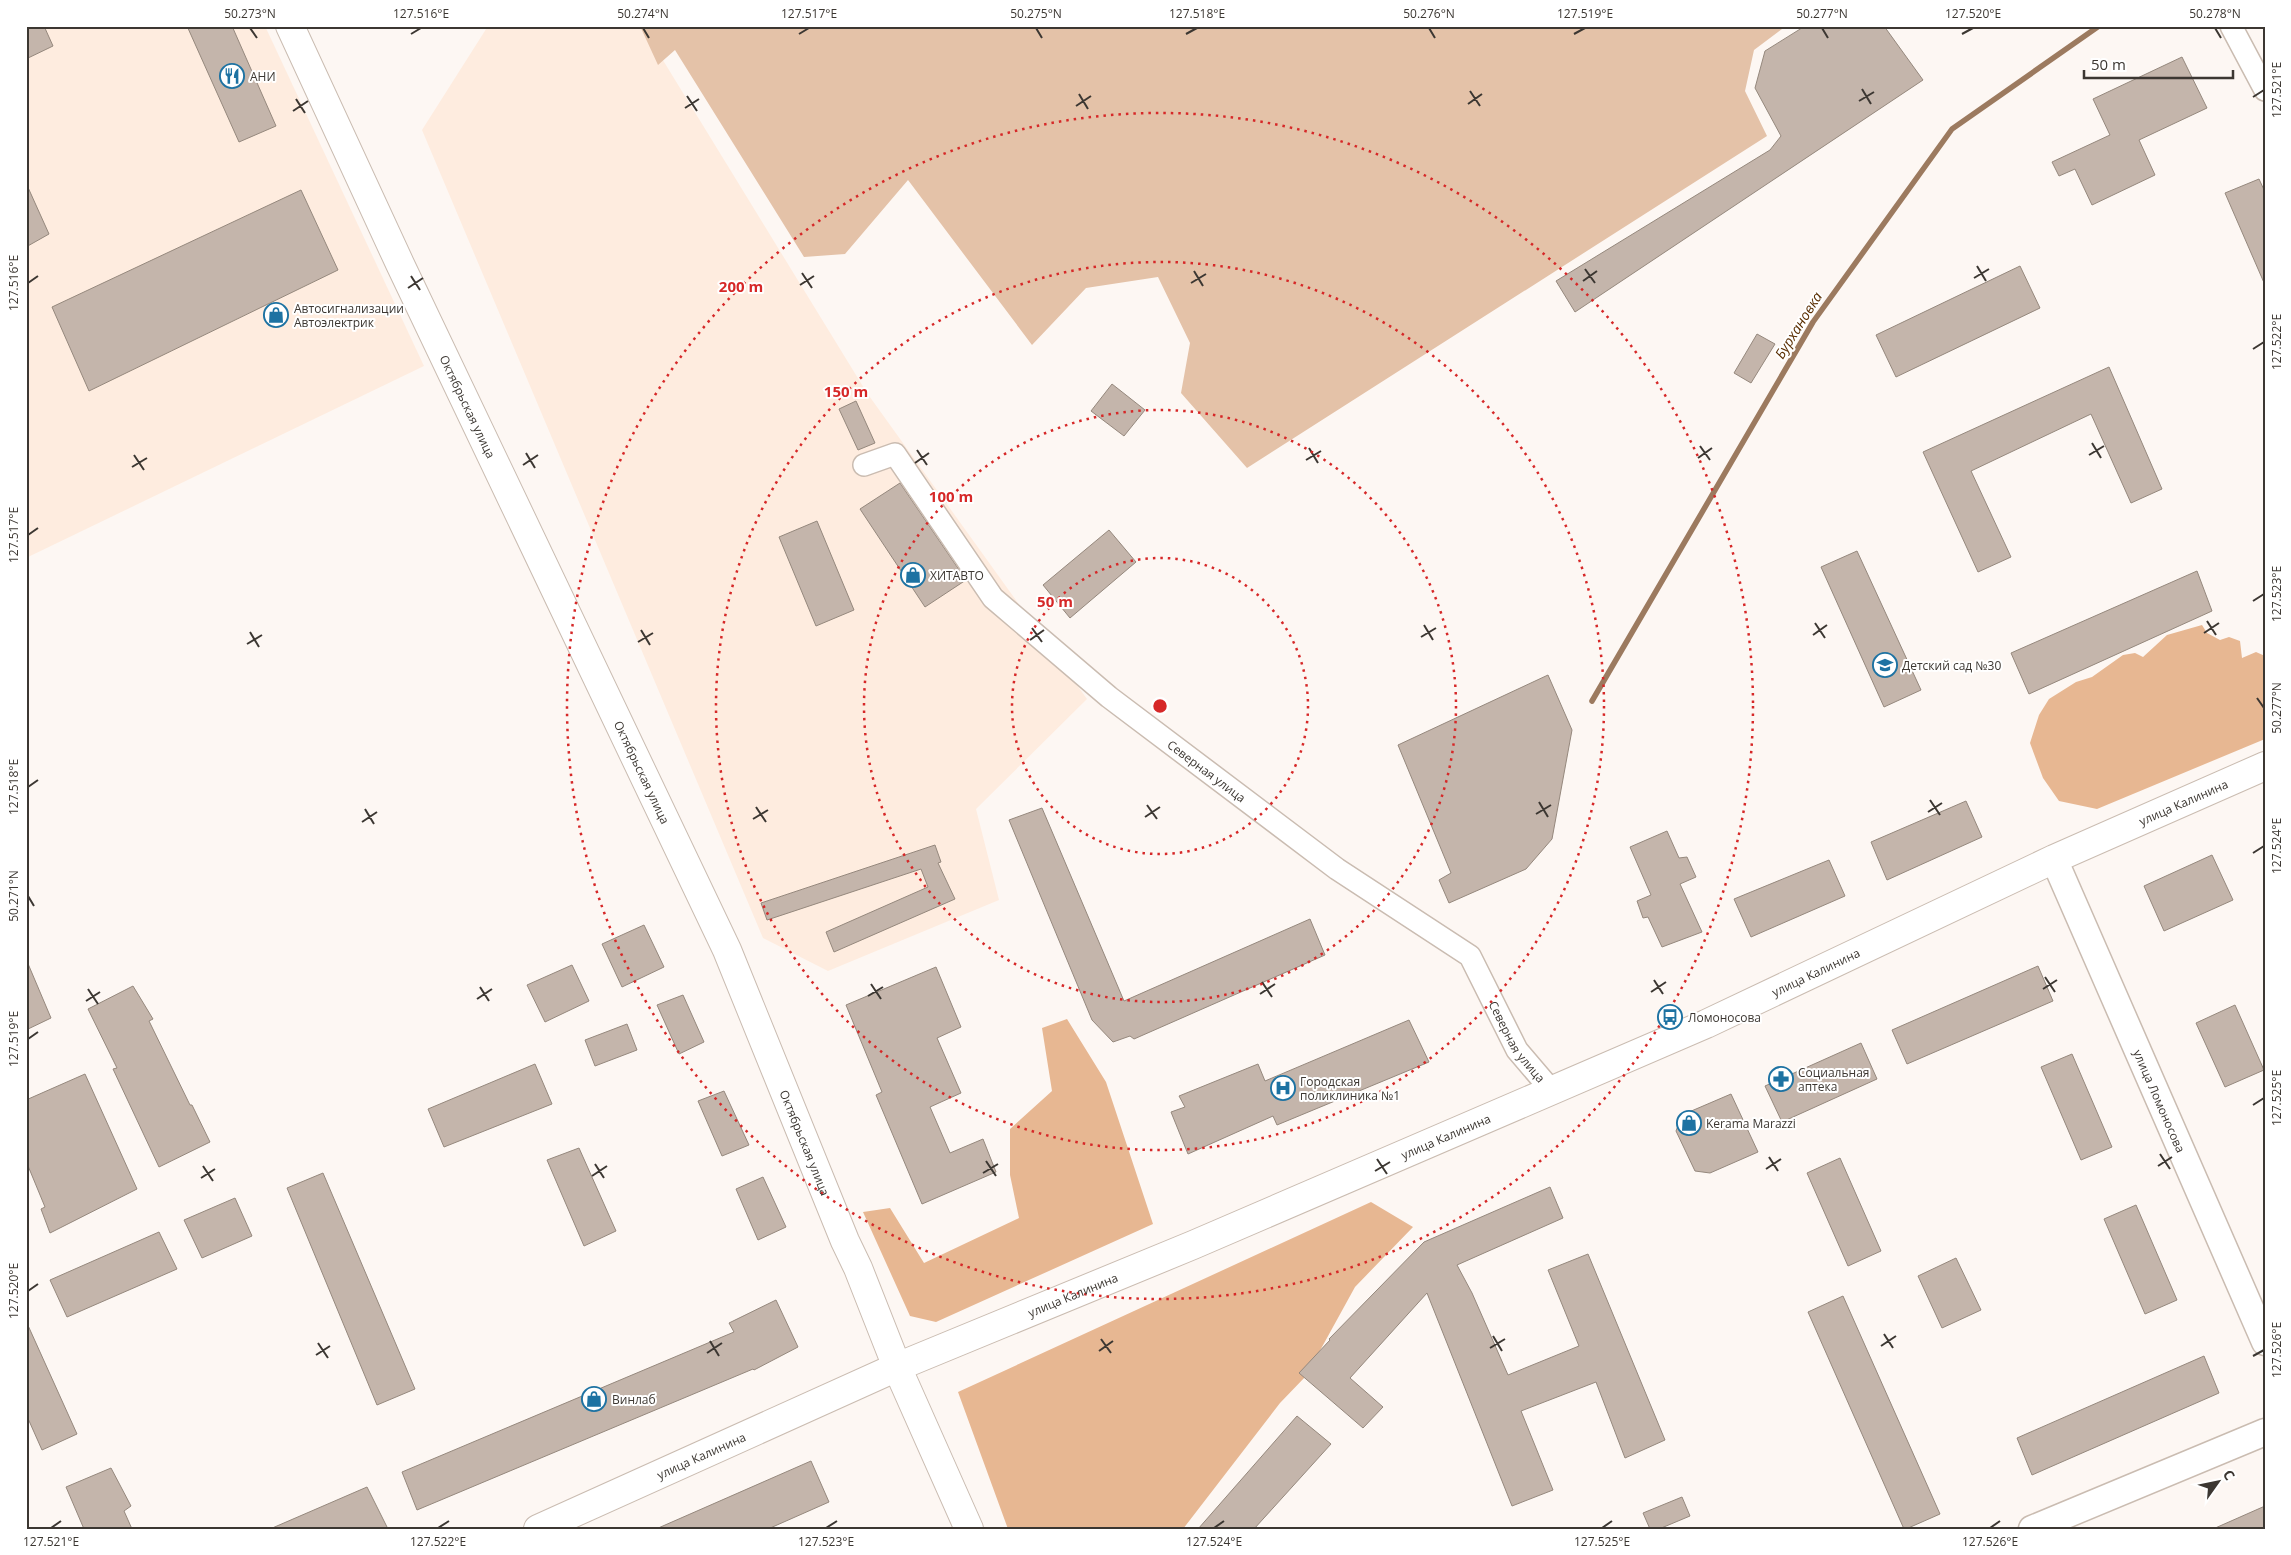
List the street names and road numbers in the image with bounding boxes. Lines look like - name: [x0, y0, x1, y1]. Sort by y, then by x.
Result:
- street label: Октябрьская улица: [436, 352, 500, 461]
- street label: Октябрьская улица: [610, 718, 674, 826]
- street label: Северная улица: [1164, 736, 1249, 806]
- street label: улица Калинина: [2136, 775, 2231, 829]
- street label: улица Калинина: [1769, 944, 1863, 1000]
- street label: Северная улица: [1485, 998, 1549, 1086]
- street label: улица Ломоносова: [2130, 1047, 2190, 1155]
- street label: Октябрьская улица: [776, 1087, 834, 1198]
- street label: улица Калинина: [1398, 1109, 1493, 1163]
- street label: улица Калинина: [1025, 1268, 1120, 1321]
- street label: улица Калинина: [654, 1428, 748, 1483]

